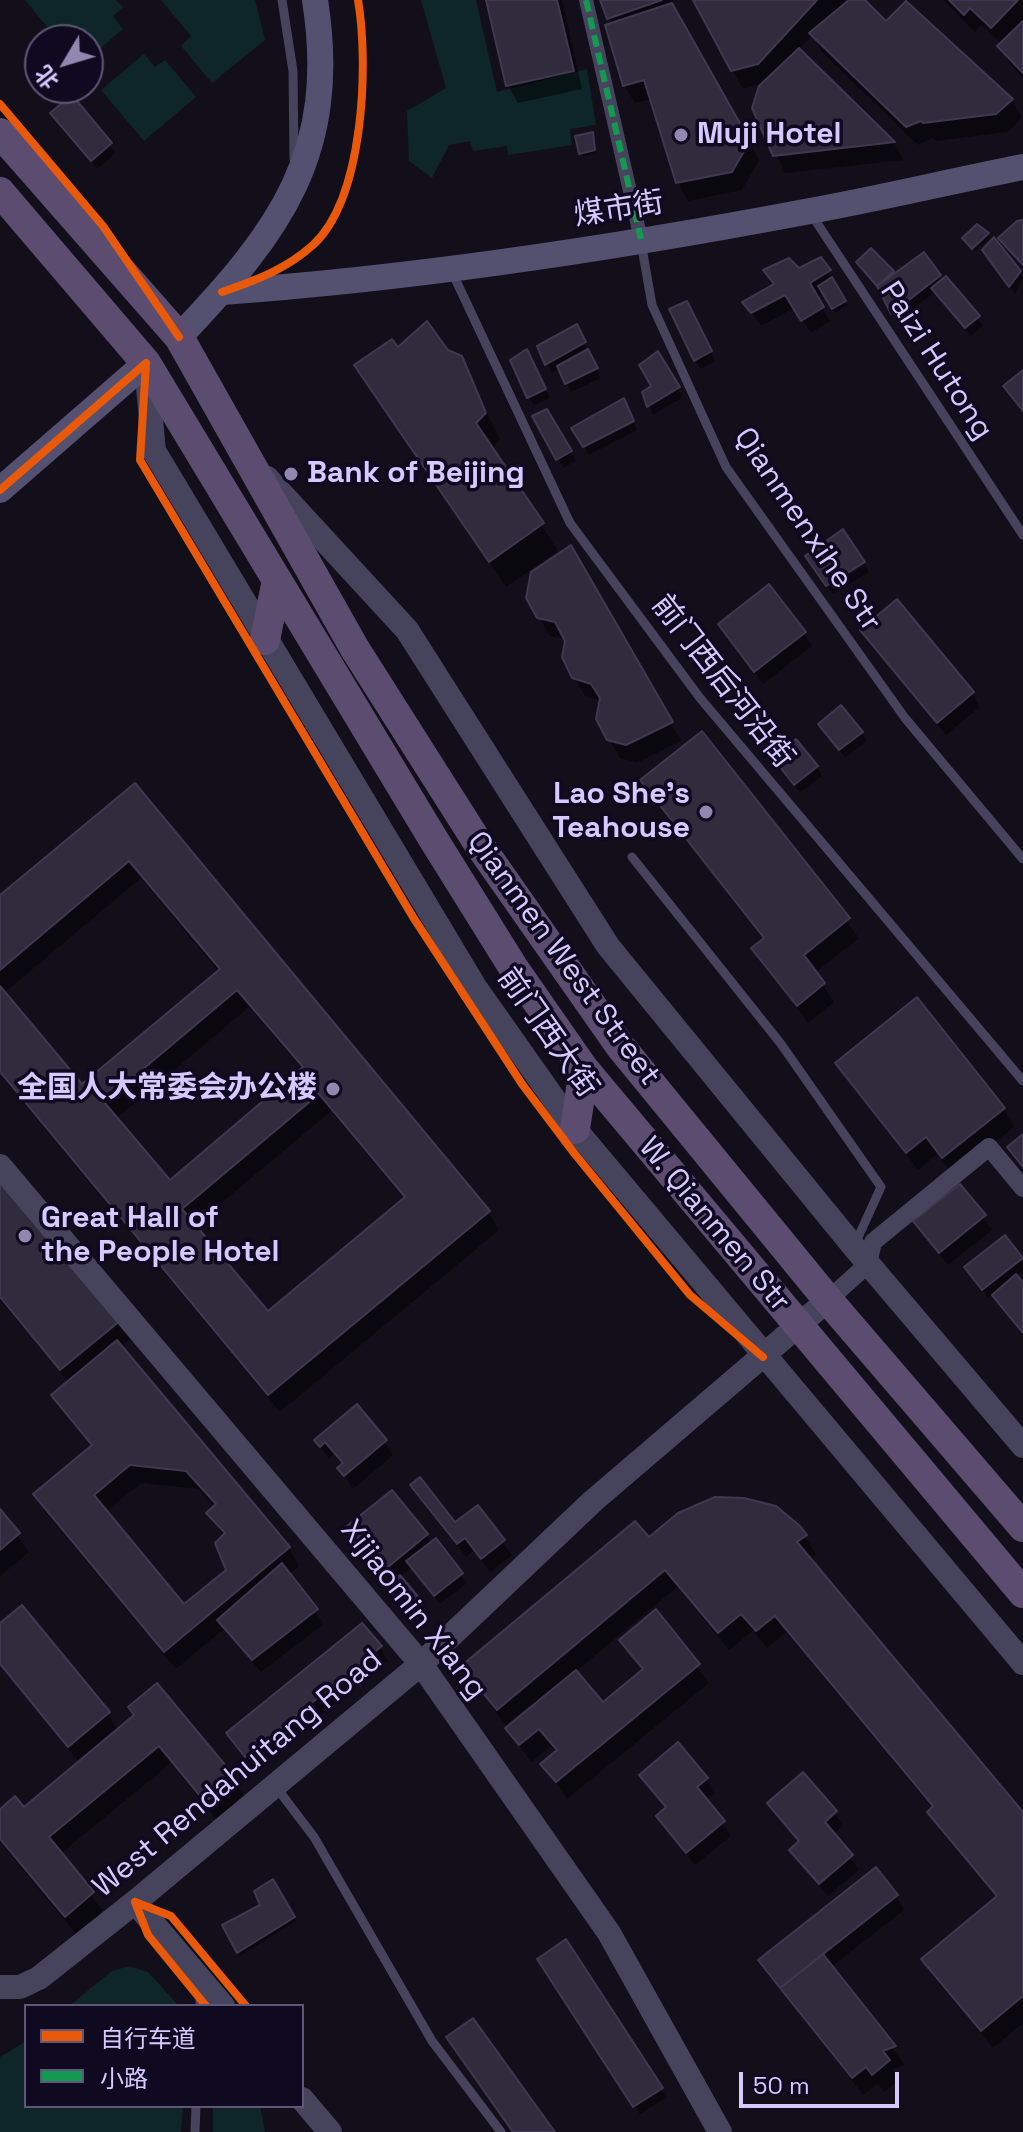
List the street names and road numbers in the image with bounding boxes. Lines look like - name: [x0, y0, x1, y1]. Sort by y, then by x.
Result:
- street label: 煤市街: [572, 185, 666, 235]
- street label: Paizi Hutong: [872, 276, 1000, 446]
- street label: Qianmenxihe Str: [726, 421, 888, 639]
- street label: 前门西后河沿街: [643, 588, 801, 776]
- street label: Qianmen West Street: [459, 825, 667, 1093]
- street label: 前门西大街: [489, 961, 605, 1105]
- street label: W. Qianmen Str: [631, 1131, 797, 1319]
- street label: Xijiaomin Xiang: [332, 1513, 494, 1707]
- street label: West Rendahuitang Road: [86, 1643, 390, 1905]

